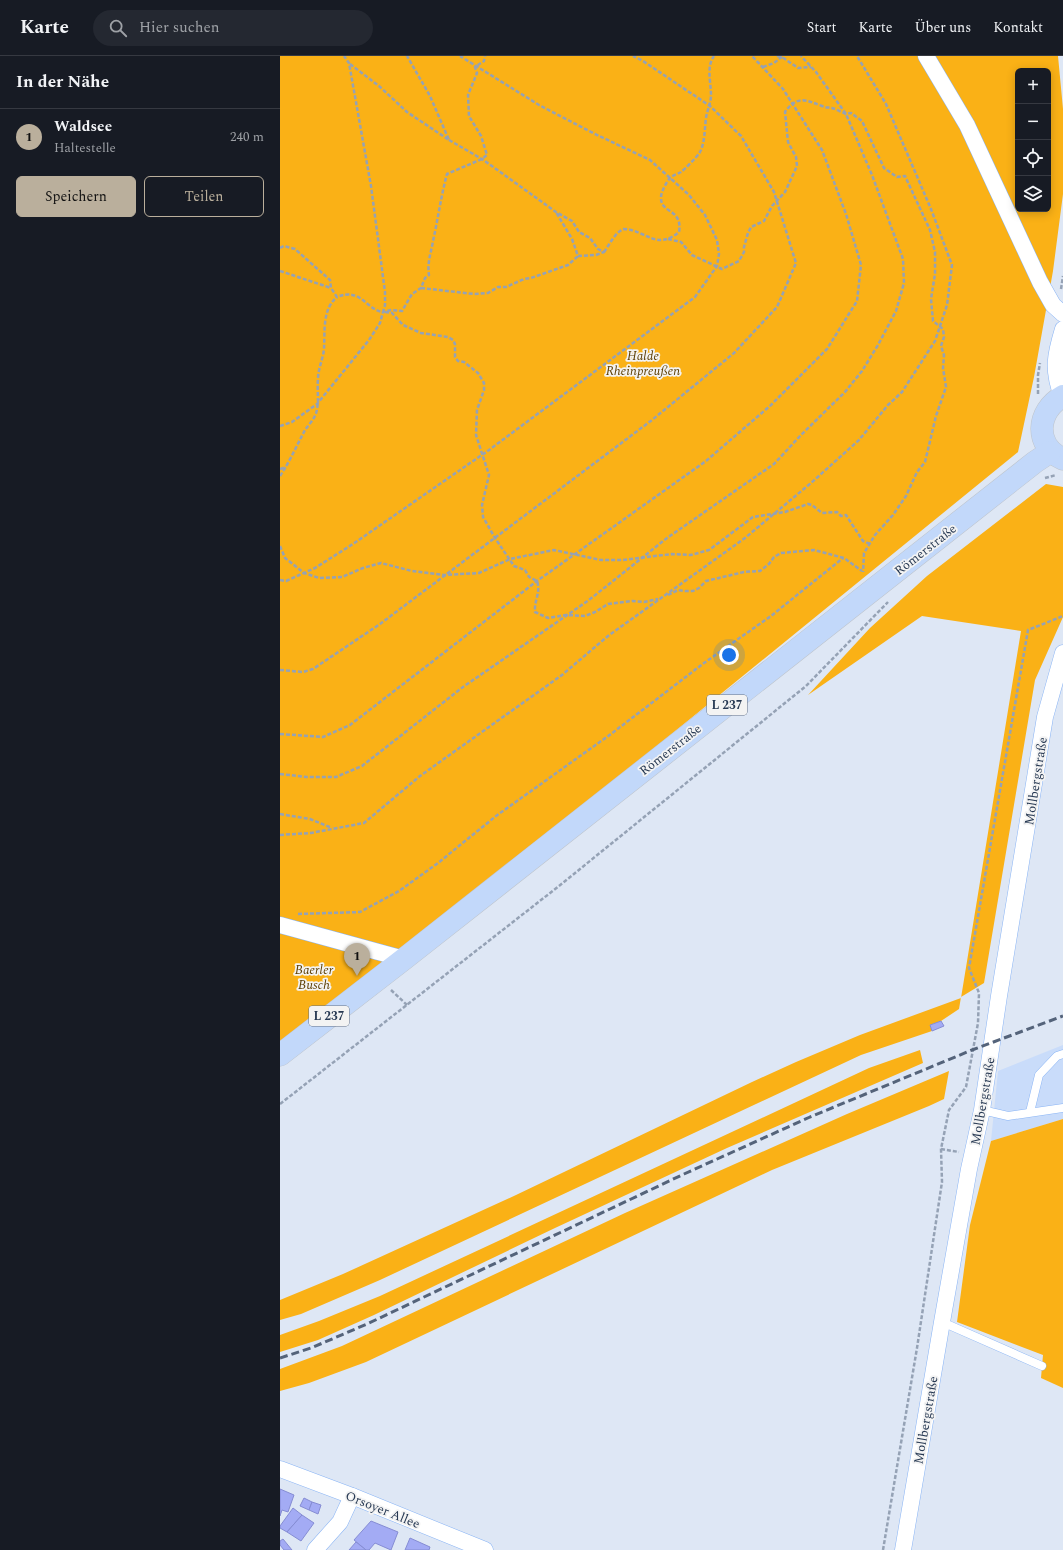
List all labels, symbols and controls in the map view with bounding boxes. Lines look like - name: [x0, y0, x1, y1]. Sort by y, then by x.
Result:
- search box: [93, 10, 373, 46]
- text: Karte: [20, 13, 69, 42]
- text: Hier suchen: [139, 16, 220, 39]
- icon: search: [107, 17, 129, 39]
- text: Start: [807, 17, 837, 38]
- text: Karte: [859, 17, 892, 38]
- text: Über uns: [914, 17, 971, 38]
- text: Kontakt: [993, 17, 1043, 38]
- map controls: [1015, 68, 1051, 212]
- button: +: [1015, 68, 1051, 104]
- text: In der Nähe: [16, 69, 109, 95]
- button: −: [1015, 104, 1051, 140]
- text: Waldsee: [54, 115, 112, 138]
- text: 1: [25, 127, 33, 147]
- text: 240 m: [230, 127, 264, 147]
- text: Haltestelle: [54, 138, 116, 158]
- button: locate: [1015, 140, 1051, 176]
- button: Speichern: [16, 176, 136, 217]
- button: Teilen: [144, 176, 264, 217]
- button: layers: [1015, 176, 1051, 212]
- park label: Halde Rheinpreußen: [606, 346, 680, 381]
- street label: Römerstraße: [890, 519, 961, 581]
- your location: [719, 645, 739, 665]
- road number: L 237: [707, 695, 747, 715]
- street label: Römerstraße: [635, 719, 706, 781]
- street label: Mollbergstraße: [1019, 736, 1053, 827]
- pin: 1: [344, 943, 370, 976]
- park label: Baerler Busch: [295, 960, 334, 995]
- road number: L 237: [309, 1006, 349, 1026]
- street label: Mollbergstraße: [965, 1056, 1001, 1147]
- street label: Mollbergstraße: [908, 1375, 944, 1466]
- street label: Orsoyer Allee: [342, 1486, 423, 1534]

